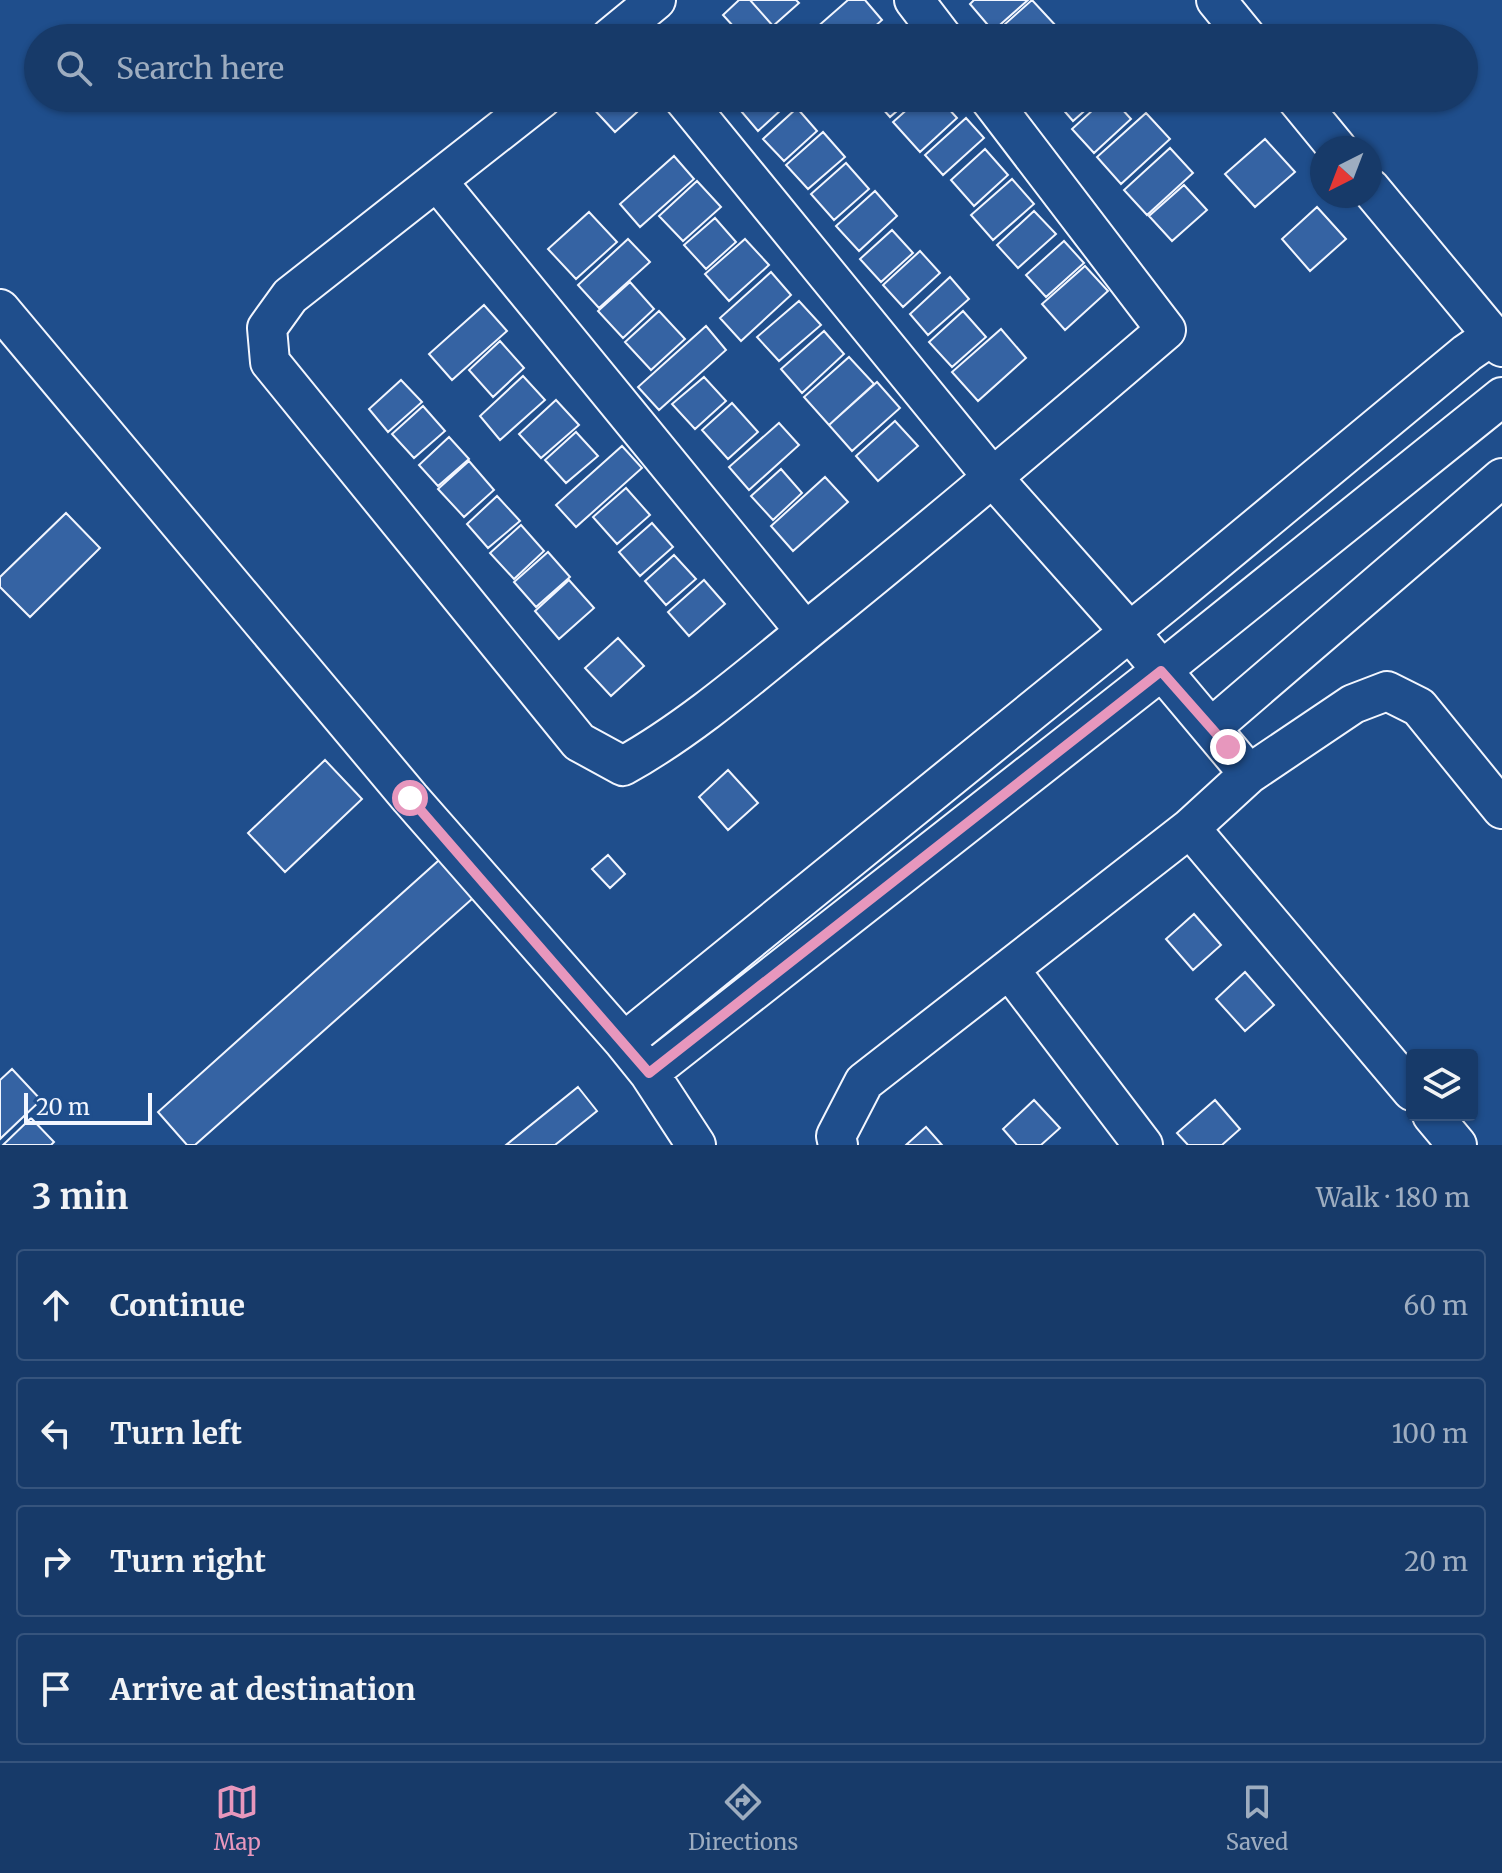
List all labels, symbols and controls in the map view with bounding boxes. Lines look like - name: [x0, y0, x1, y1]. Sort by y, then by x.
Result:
- search box: [24, 24, 1478, 112]
- icon: search: [52, 46, 96, 90]
- text: Search here: [116, 49, 284, 87]
- north arrow: [1310, 136, 1382, 208]
- route end: [1210, 729, 1246, 765]
- route start: [392, 780, 428, 816]
- map controls: [1406, 1049, 1478, 1121]
- button: layers: [1406, 1049, 1478, 1121]
- scale bar: [24, 1089, 152, 1125]
- text: 20 m: [36, 1093, 90, 1121]
- text: 3 min: [32, 1176, 128, 1218]
- text: Walk · 180 m: [1316, 1181, 1470, 1214]
- icon: ahead: [34, 1283, 78, 1327]
- text: Continue: [110, 1286, 245, 1324]
- text: 60 m: [1404, 1289, 1468, 1322]
- icon: left: [34, 1411, 78, 1455]
- text: Turn left: [110, 1414, 242, 1452]
- text: 100 m: [1392, 1417, 1468, 1450]
- icon: right: [34, 1539, 78, 1583]
- text: Turn right: [110, 1542, 266, 1580]
- text: 20 m: [1404, 1545, 1468, 1578]
- icon: arrive: [34, 1667, 78, 1711]
- text: Arrive at destination: [110, 1670, 416, 1708]
- tab: Map: [214, 1780, 261, 1856]
- tab: Directions: [688, 1780, 798, 1856]
- tab: Saved: [1226, 1780, 1288, 1856]

